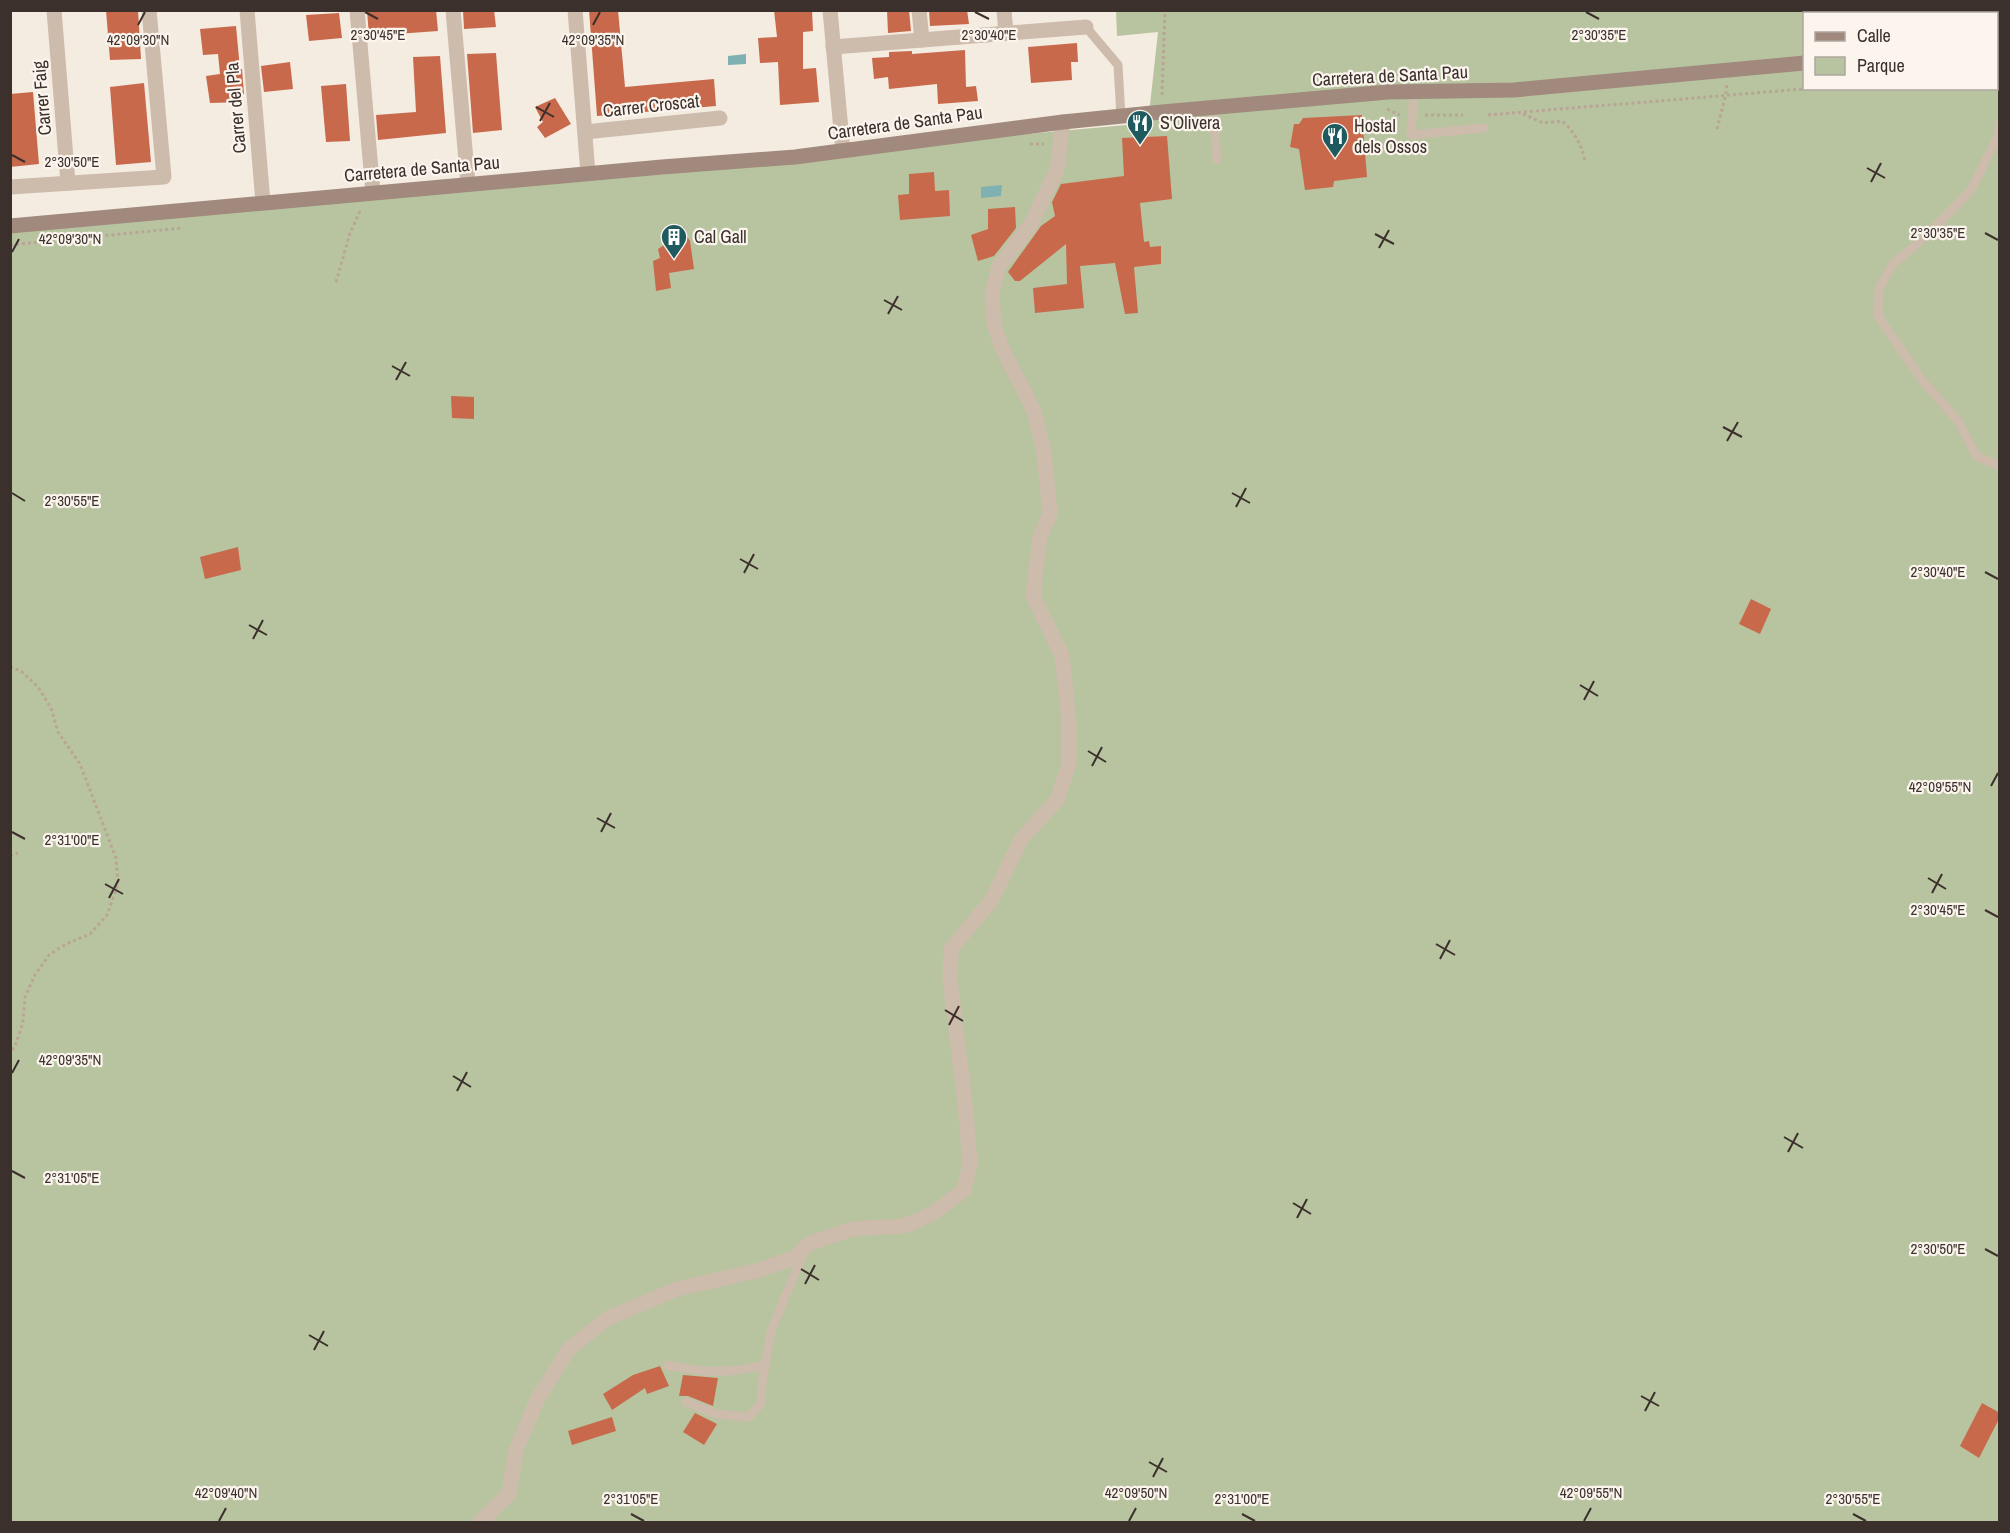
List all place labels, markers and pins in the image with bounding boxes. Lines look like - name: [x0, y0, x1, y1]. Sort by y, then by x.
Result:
- restaurant icon: S'Olivera: [1125, 108, 1155, 146]
- place label: S'Olivera: [1160, 110, 1220, 135]
- place label: Hostal dels Ossos: [1354, 113, 1427, 159]
- restaurant icon: Hostal dels Ossos: [1320, 121, 1350, 159]
- building icon: Cal Gall: [659, 222, 689, 260]
- place label: Cal Gall: [694, 224, 747, 249]

